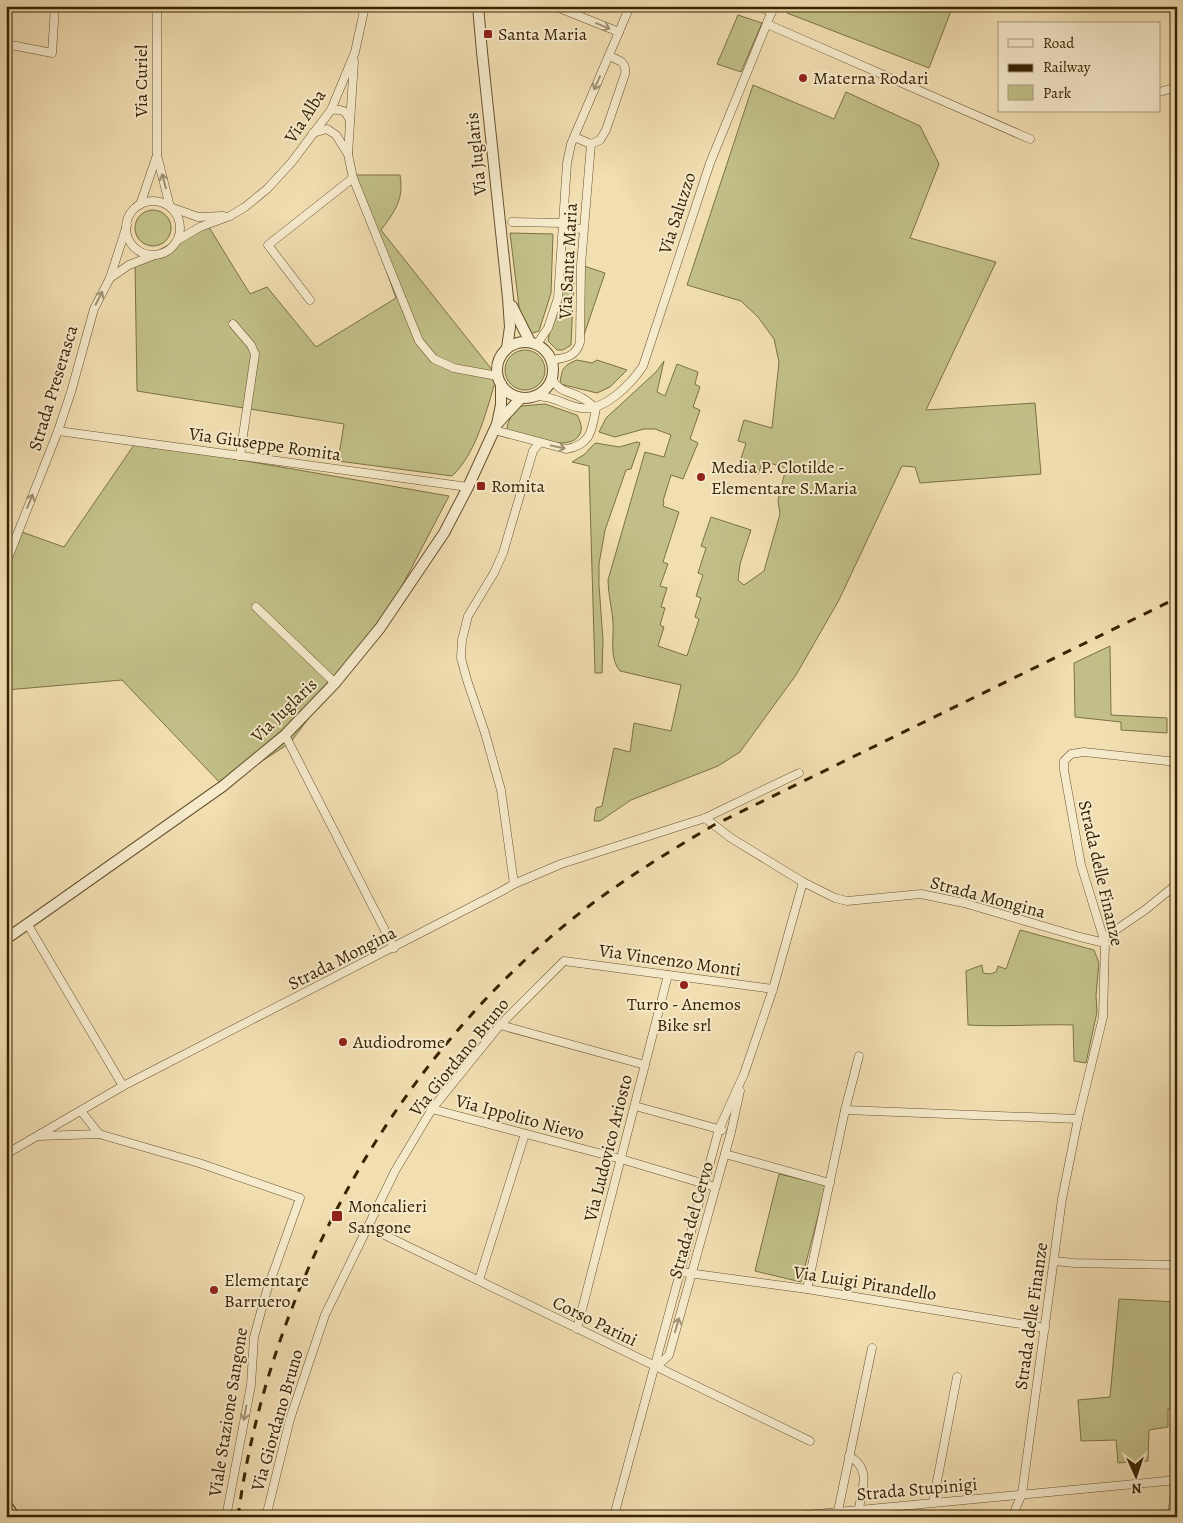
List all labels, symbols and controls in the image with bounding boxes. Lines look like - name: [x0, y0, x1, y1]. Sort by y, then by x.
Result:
- place label: Santa Maria: [498, 22, 588, 46]
- one-way arrow: [595, 22, 610, 31]
- legend: [998, 22, 1160, 112]
- marker: Santa Maria: [482, 28, 494, 40]
- text: Road: [1043, 33, 1075, 53]
- street label: Via Curiel: [129, 44, 153, 118]
- text: Railway: [1043, 57, 1091, 77]
- place label: Materna Rodari: [813, 66, 929, 90]
- marker: Materna Rodari: [797, 72, 809, 84]
- one-way arrow: [592, 75, 602, 90]
- text: Park: [1043, 83, 1072, 103]
- street label: Via Alba: [278, 84, 332, 148]
- street label: Via Juglaris: [460, 111, 492, 198]
- street label: Via Saluzzo: [652, 169, 701, 258]
- one-way arrow: [158, 174, 168, 190]
- street label: Via Santa Maria: [553, 202, 583, 321]
- one-way arrow: [94, 291, 104, 306]
- street label: Strada Preserasca: [22, 322, 84, 454]
- street label: Via Giuseppe Romita: [186, 421, 343, 467]
- one-way arrow: [550, 443, 566, 452]
- place label: Media P. Clotilde - Elementare S.Maria: [711, 455, 858, 500]
- marker: Media P. Clotilde - Elementare S.Maria: [695, 471, 707, 483]
- place label: Romita: [491, 474, 545, 498]
- marker: Romita: [475, 480, 487, 492]
- one-way arrow: [26, 494, 35, 510]
- street label: Via Juglaris: [245, 672, 322, 748]
- street label: Strada delle Finanze: [1073, 798, 1129, 948]
- street label: Strada Mongina: [928, 870, 1049, 924]
- street label: Strada Mongina: [284, 920, 401, 996]
- street label: Via Vincenzo Monti: [596, 938, 743, 982]
- marker: Turro - Anemos Bike srl: [678, 979, 690, 991]
- place label: Turro - Anemos Bike srl: [627, 992, 741, 1037]
- street label: Via Giordano Bruno: [403, 993, 514, 1122]
- place label: Audiodrome: [352, 1030, 445, 1054]
- marker: Audiodrome: [337, 1036, 349, 1048]
- street label: Via Ludovico Ariosto: [578, 1072, 638, 1225]
- street label: Via Ippolito Nievo: [452, 1088, 587, 1146]
- street label: Strada del Cervo: [663, 1159, 719, 1281]
- place label: Moncalieri Sangone: [348, 1194, 427, 1239]
- marker: Moncalieri Sangone: [330, 1209, 344, 1223]
- street label: Strada delle Finanze: [1009, 1241, 1053, 1391]
- street label: Via Luigi Pirandello: [791, 1260, 938, 1306]
- place label: Elementare Barruero: [224, 1268, 309, 1313]
- marker: Elementare Barruero: [208, 1284, 220, 1296]
- street label: Corso Parini: [549, 1290, 641, 1352]
- one-way arrow: [673, 1318, 682, 1334]
- street label: Viale Stazione Sangone: [203, 1326, 253, 1499]
- street label: Via Giordano Bruno: [245, 1346, 309, 1495]
- one-way arrow: [240, 1405, 250, 1421]
- north arrow: [1110, 1450, 1160, 1500]
- street label: Strada Stupinigi: [856, 1472, 978, 1506]
- text: N: [1131, 1479, 1142, 1498]

